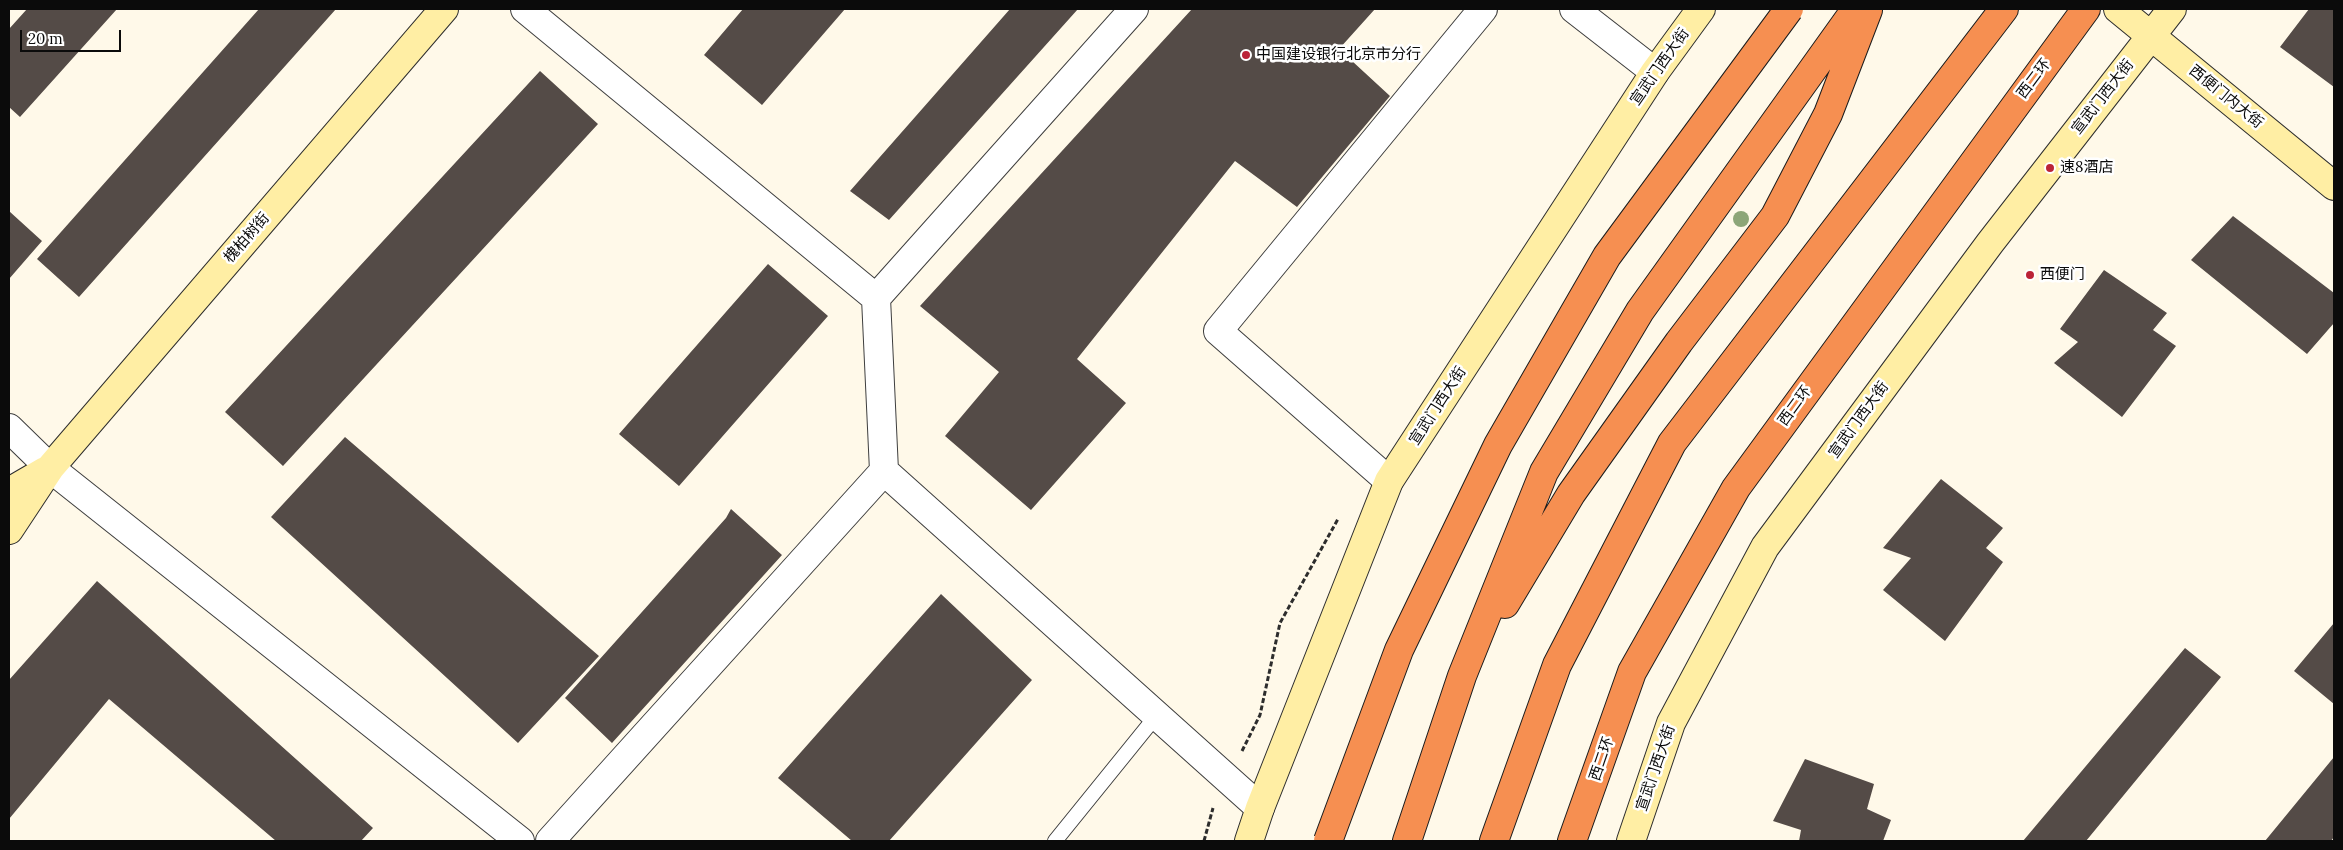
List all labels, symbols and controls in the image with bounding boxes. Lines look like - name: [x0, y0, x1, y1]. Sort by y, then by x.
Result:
- scale bar: [22, 20, 124, 52]
- street label: 宣武门西大街: [1627, 25, 1693, 109]
- text: 20 m: [28, 29, 63, 48]
- place label: 中国建设银行北京市分行: [1256, 46, 1421, 64]
- marker: 中国建设银行北京市分行: [1240, 49, 1252, 61]
- street label: 西二环: [2013, 56, 2055, 102]
- street label: 宣武门西大街: [2068, 56, 2138, 138]
- street label: 西便门内大街: [2185, 62, 2267, 132]
- place label: 速8酒店: [2060, 159, 2113, 177]
- marker: 速8酒店: [2044, 162, 2056, 174]
- street label: 槐柏树街: [221, 209, 273, 267]
- place label: 西便门: [2040, 266, 2085, 284]
- marker: 西便门: [2024, 269, 2036, 281]
- street label: 宣武门西大街: [1406, 363, 1470, 449]
- street label: 宣武门西大街: [1825, 378, 1893, 462]
- street label: 西二环: [1774, 383, 1816, 429]
- street label: 宣武门西大街: [1633, 723, 1679, 813]
- street label: 西二环: [1586, 735, 1618, 783]

